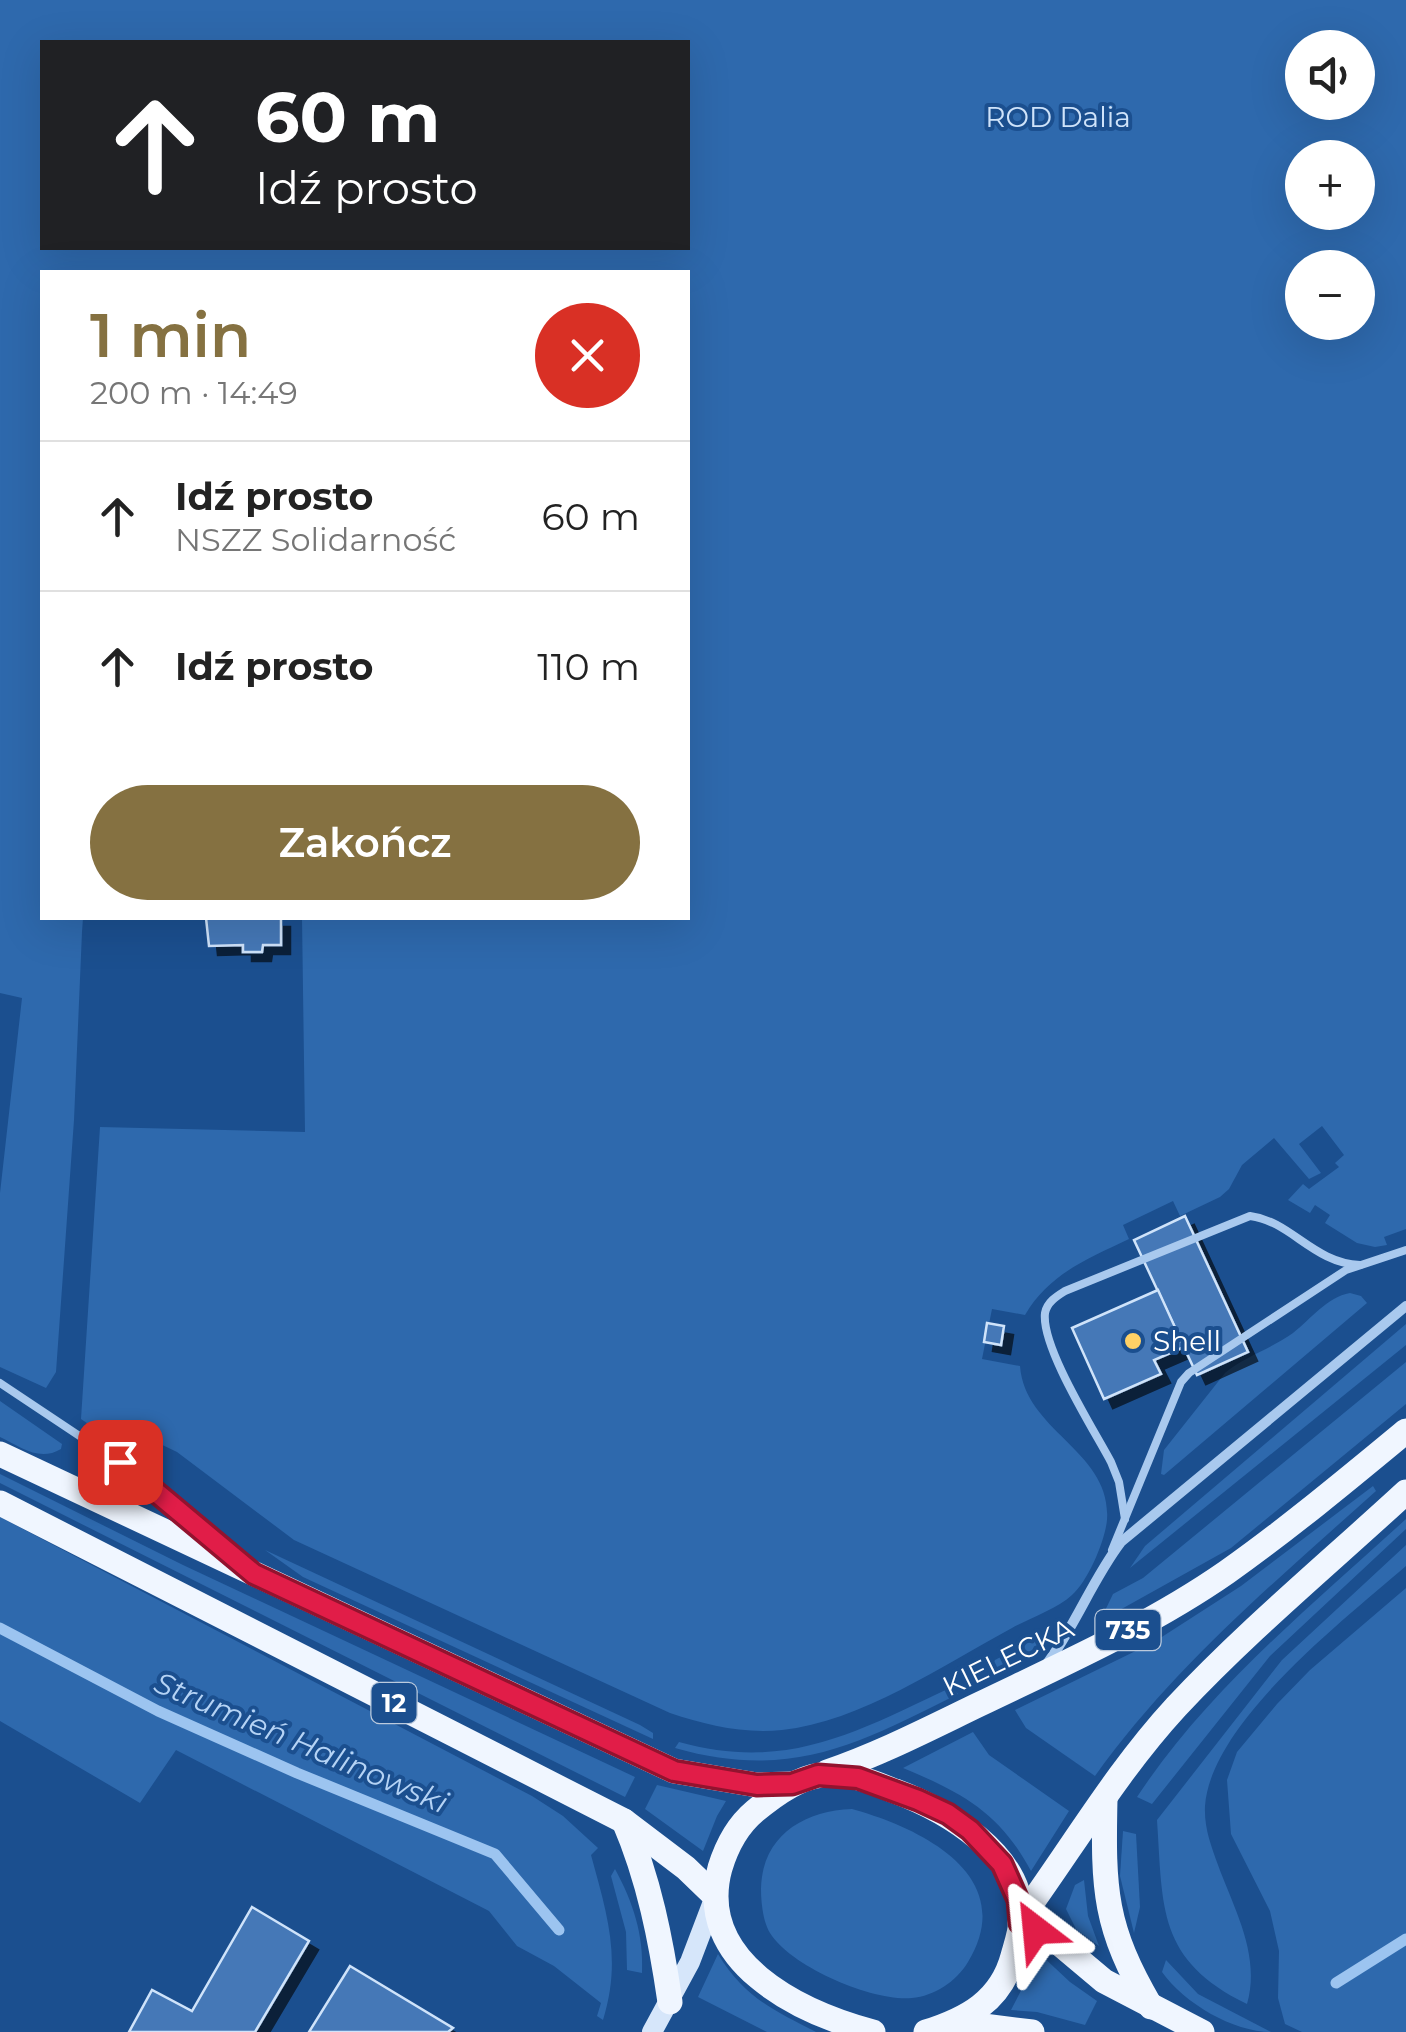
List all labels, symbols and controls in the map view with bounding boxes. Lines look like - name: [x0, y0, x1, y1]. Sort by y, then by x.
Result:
- map controls: [1285, 30, 1375, 340]
- button: sound: [1285, 30, 1375, 120]
- text: 60 m: [255, 74, 440, 160]
- icon: ahead: [90, 80, 220, 210]
- park label: ROD Dalia: [985, 100, 1131, 134]
- button: +: [1285, 140, 1375, 230]
- text: Idź prosto: [255, 160, 478, 215]
- button: −: [1285, 250, 1375, 340]
- text: 1 min: [90, 299, 251, 372]
- button: close: [535, 303, 640, 408]
- text: 200 m · 14:49: [90, 373, 298, 412]
- text: Idź prosto: [175, 473, 373, 520]
- icon: ahead: [90, 489, 145, 544]
- text: 60 m: [541, 493, 640, 540]
- text: NSZZ Solidarność: [175, 520, 456, 559]
- icon: ahead: [90, 639, 145, 694]
- text: Idź prosto: [175, 643, 373, 690]
- text: 110 m: [537, 643, 640, 690]
- button: Zakończ: [90, 785, 640, 900]
- place label: Shell: [1153, 1324, 1221, 1358]
- marker: Shell: [1122, 1330, 1144, 1352]
- pin: [78, 1420, 163, 1505]
- icon: arrive: [93, 1435, 148, 1490]
- street label: KIELECKA: [937, 1610, 1080, 1703]
- road number: 735: [1096, 1610, 1160, 1650]
- water label: Strumień Halinowski: [149, 1664, 454, 1822]
- road number: 12: [372, 1683, 416, 1723]
- position arrow: [984, 1878, 1088, 1982]

